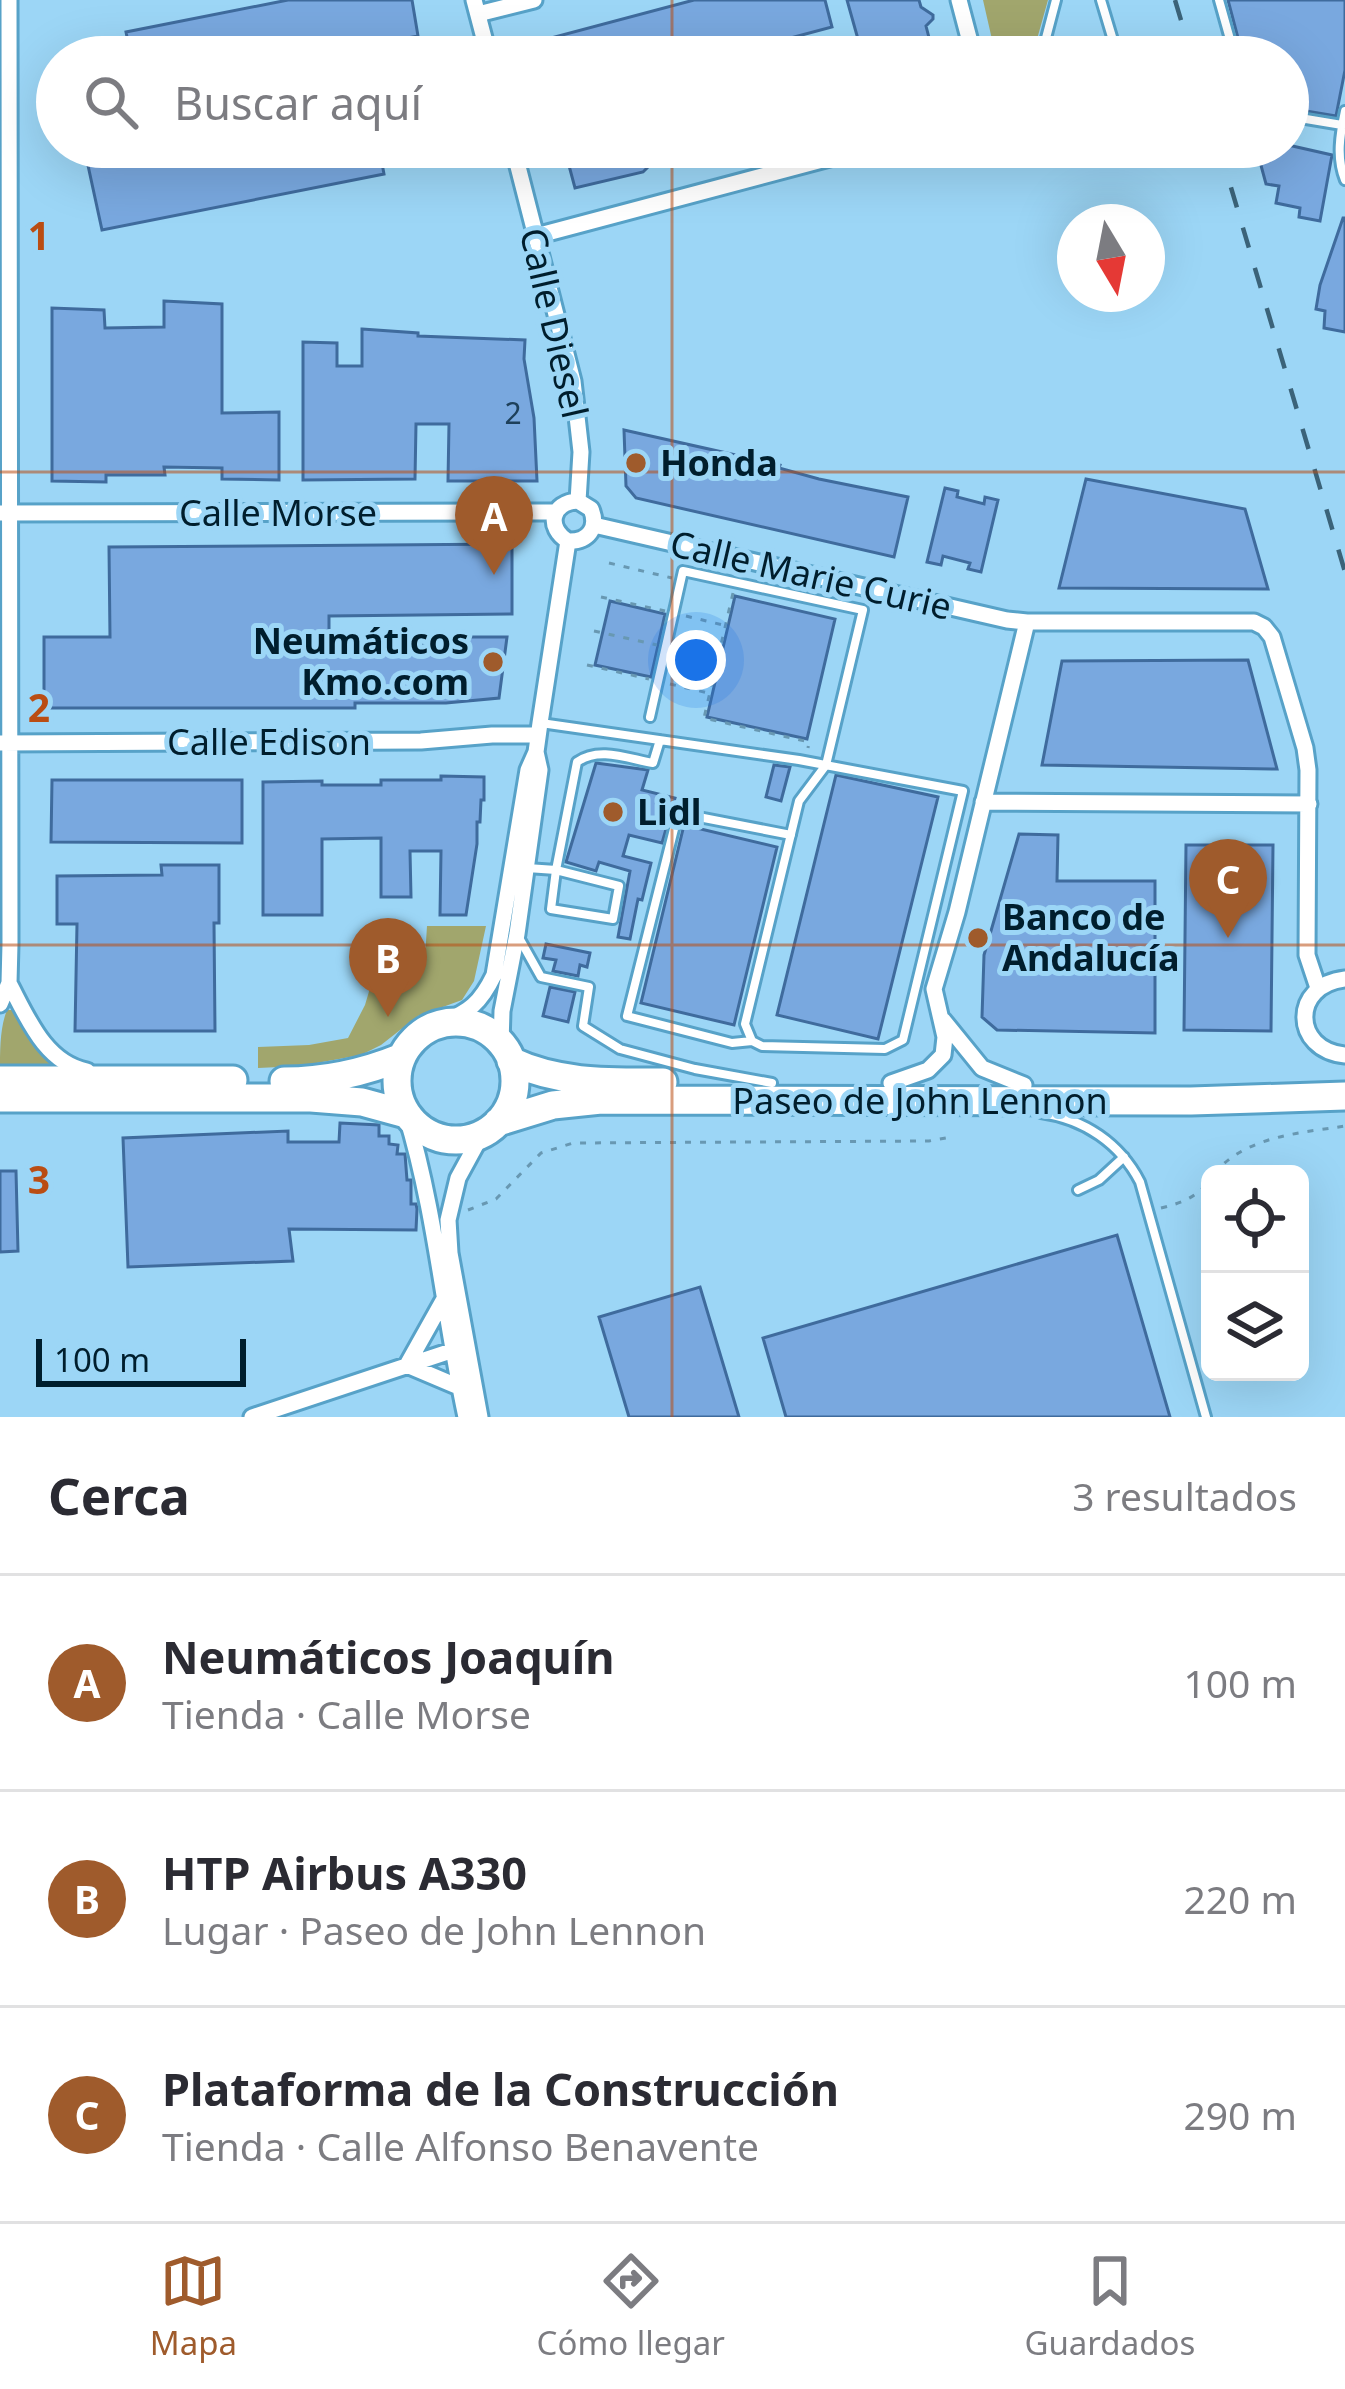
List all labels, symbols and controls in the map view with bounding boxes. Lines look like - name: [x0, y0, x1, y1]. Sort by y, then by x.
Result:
- search box: [36, 36, 1309, 168]
- icon: search: [78, 69, 144, 135]
- text: Buscar aquí: [174, 72, 422, 133]
- north arrow: [1057, 204, 1165, 312]
- text: 1: [28, 208, 50, 261]
- street label: Calle Diesel: [509, 223, 600, 423]
- house number: 2: [504, 392, 522, 433]
- place label: Honda: [660, 438, 778, 487]
- marker: Honda: [623, 450, 649, 476]
- pin: A: [455, 476, 533, 575]
- street label: Calle Morse: [179, 488, 377, 537]
- street label: Calle Marie Curie: [666, 518, 957, 631]
- place label: Neumáticos Kmo.com: [253, 616, 469, 706]
- your location: [666, 630, 726, 690]
- marker: Neumáticos Kmo.com: [480, 649, 506, 675]
- text: 2: [28, 680, 50, 733]
- street label: Calle Edison: [167, 717, 371, 766]
- place label: Lidl: [637, 787, 701, 836]
- marker: Lidl: [600, 799, 626, 825]
- pin: C: [1189, 839, 1267, 938]
- place label: Banco de Andalucía: [1002, 892, 1180, 982]
- pin: B: [349, 918, 427, 1017]
- marker: Banco de Andalucía: [965, 925, 991, 951]
- street label: Paseo de John Lennon: [732, 1076, 1108, 1125]
- text: 3: [28, 1152, 50, 1205]
- map controls: [1201, 1165, 1309, 1381]
- button: locate: [1201, 1165, 1309, 1273]
- button: layers: [1201, 1273, 1309, 1381]
- scale bar: [36, 1333, 246, 1386]
- text: 100 m: [54, 1337, 150, 1382]
- text: Cerca: [48, 1460, 190, 1530]
- text: 3 resultados: [1072, 1469, 1297, 1522]
- text: Neumáticos Joaquín: [162, 1626, 615, 1687]
- text: A: [74, 1656, 101, 1709]
- text: 100 m: [1183, 1656, 1297, 1709]
- text: Tienda · Calle Morse: [162, 1687, 531, 1740]
- text: HTP Airbus A330: [162, 1842, 527, 1903]
- text: B: [74, 1872, 100, 1925]
- text: 220 m: [1183, 1872, 1297, 1925]
- text: Lugar · Paseo de John Lennon: [162, 1903, 706, 1956]
- text: Plataforma de la Construcción: [162, 2058, 839, 2119]
- text: C: [74, 2088, 100, 2141]
- text: 290 m: [1183, 2088, 1297, 2141]
- text: Tienda · Calle Alfonso Benavente: [162, 2119, 759, 2172]
- tab: Mapa: [150, 2248, 237, 2365]
- tab: Cómo llegar: [537, 2248, 725, 2365]
- tab: Guardados: [1024, 2248, 1195, 2365]

